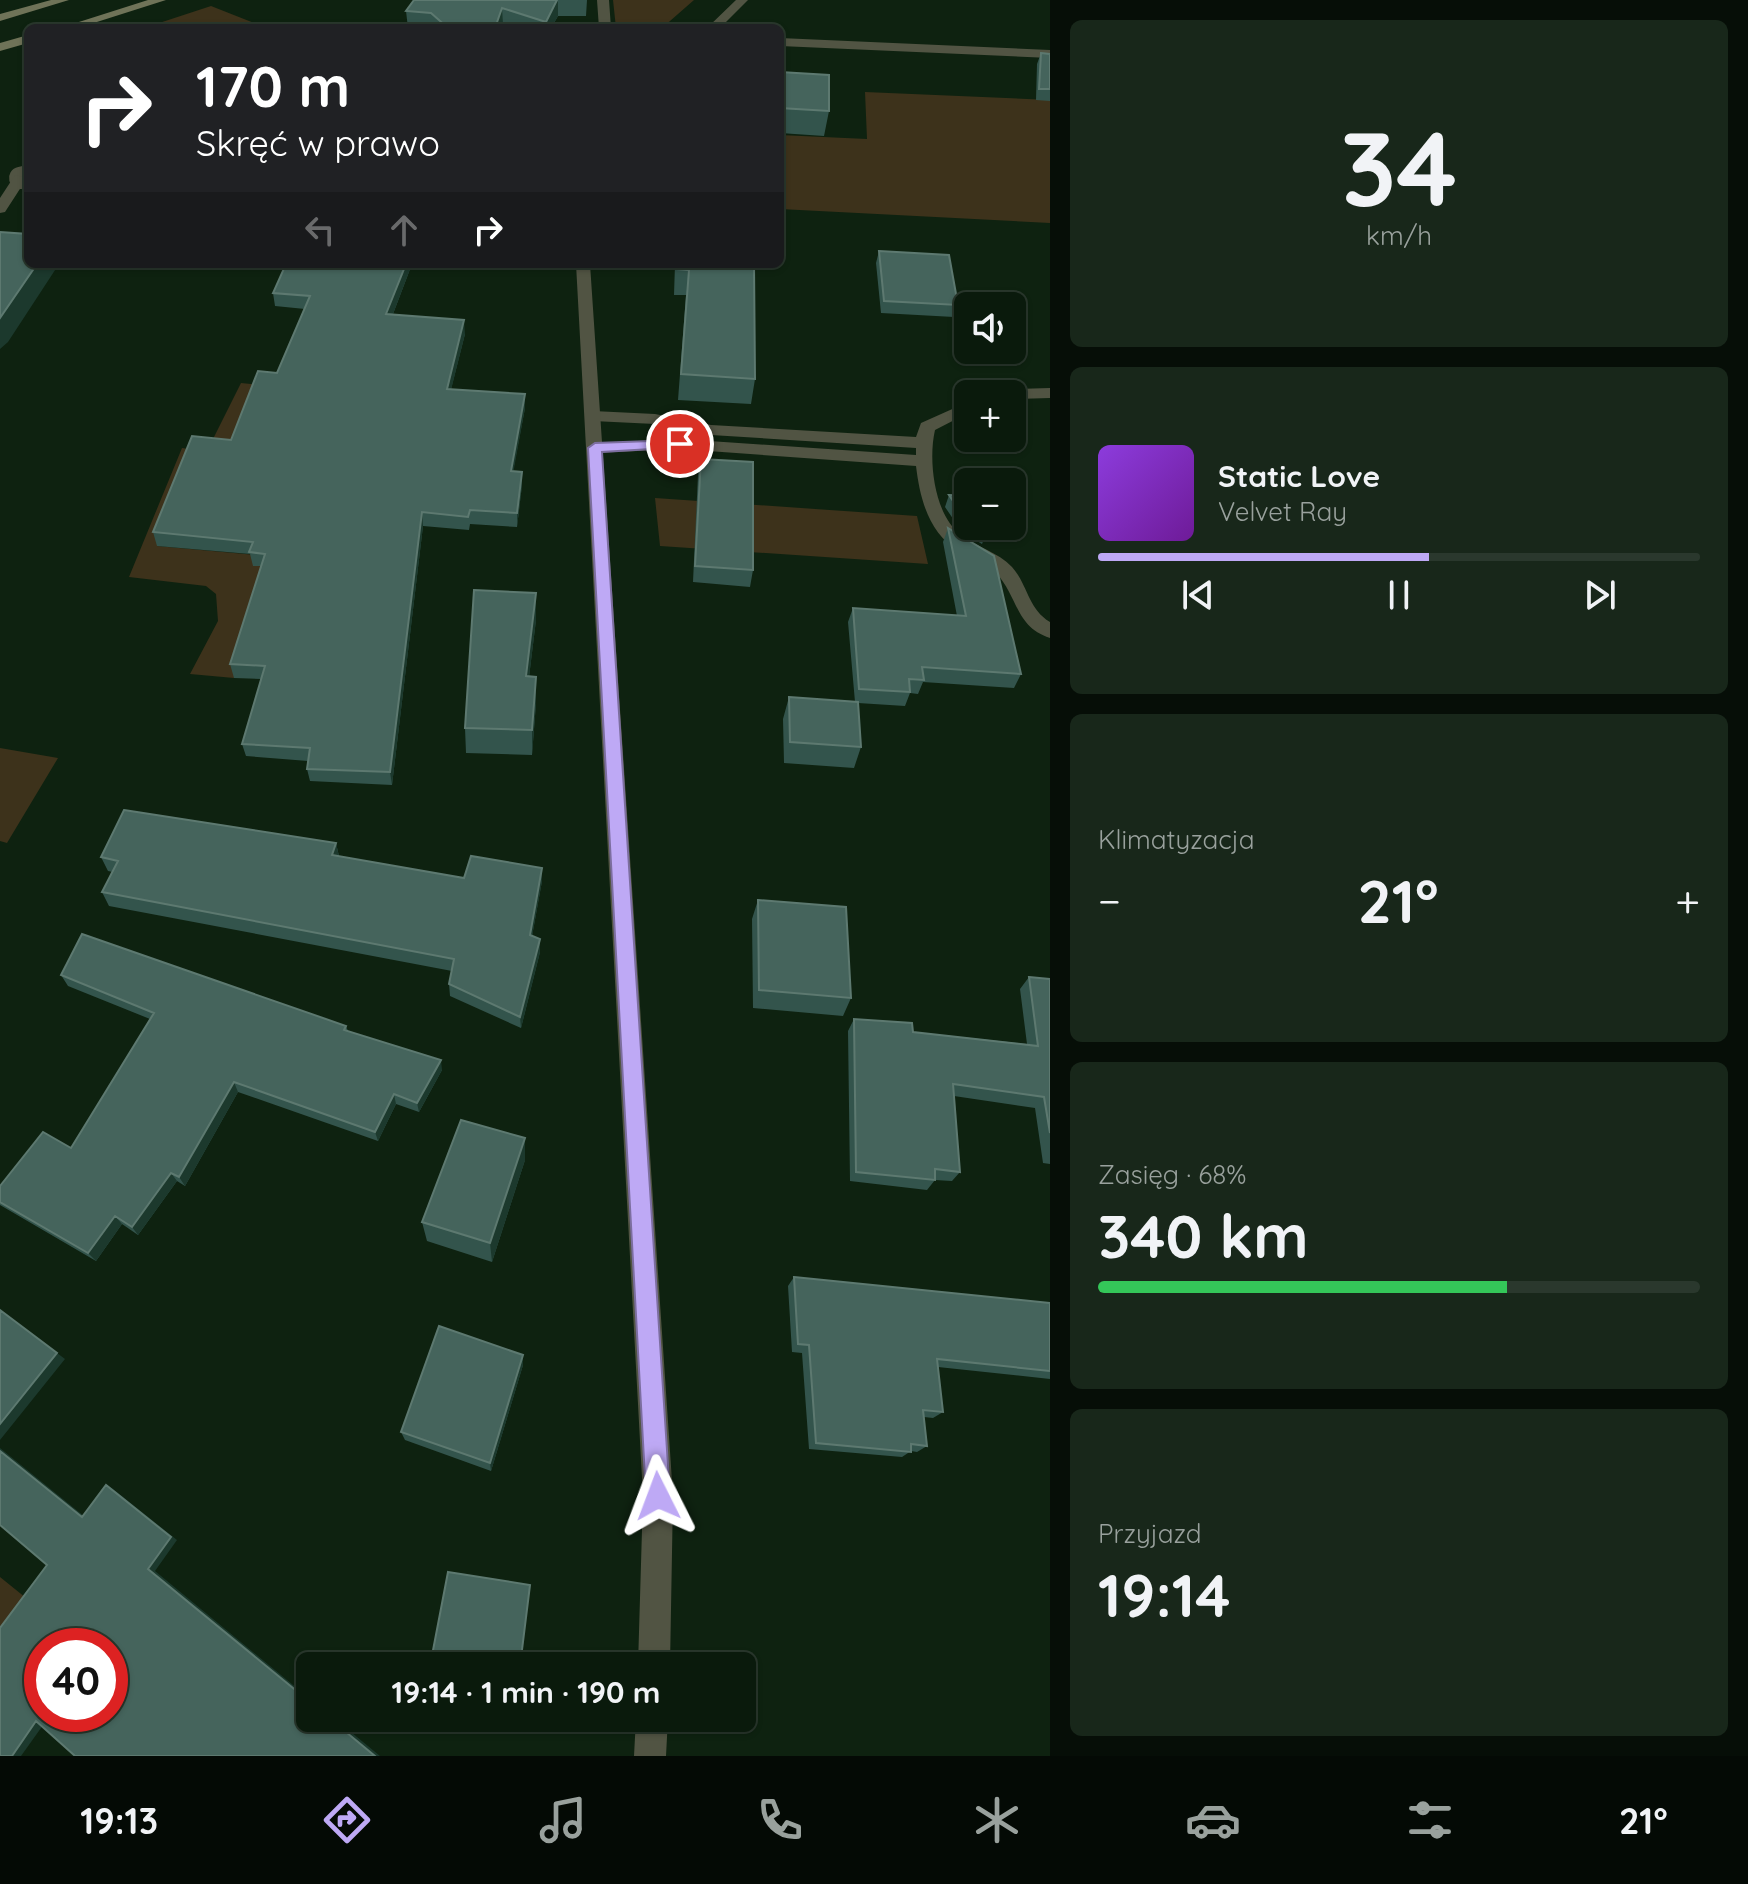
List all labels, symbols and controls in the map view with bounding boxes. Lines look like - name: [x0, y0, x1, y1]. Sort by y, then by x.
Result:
- text: 170 m: [196, 51, 350, 121]
- icon: right: [64, 56, 168, 160]
- text: 34: [1340, 102, 1458, 232]
- text: Skręć w prawo: [196, 120, 440, 165]
- icon: left: [298, 208, 342, 252]
- icon: ahead: [382, 208, 426, 252]
- icon: right: [466, 208, 510, 252]
- text: km/h: [1366, 219, 1432, 252]
- map controls: [954, 292, 1026, 540]
- button: sound: [954, 292, 1026, 364]
- button: +: [954, 380, 1026, 452]
- pin: [646, 410, 714, 478]
- icon: arrive: [658, 422, 702, 466]
- text: Static Love: [1218, 457, 1380, 495]
- button: −: [954, 468, 1026, 540]
- text: Velvet Ray: [1218, 495, 1347, 528]
- icon: previous: [1176, 573, 1220, 617]
- icon: pause: [1377, 573, 1421, 617]
- icon: next: [1578, 573, 1622, 617]
- text: Klimatyzacja: [1098, 823, 1255, 856]
- text: 21°: [1358, 863, 1439, 938]
- text: −: [1098, 873, 1121, 928]
- text: +: [1675, 873, 1700, 928]
- text: Zasięg · 68%: [1098, 1158, 1247, 1191]
- text: 340 km: [1098, 1198, 1309, 1273]
- position arrow: [616, 1454, 700, 1538]
- text: Przyjazd: [1098, 1517, 1201, 1550]
- text: 19:14: [1098, 1557, 1230, 1632]
- speed limit sign: 40: [24, 1628, 128, 1732]
- text: 19:14 · 1 min · 190 m: [391, 1673, 661, 1711]
- icon: directions: [319, 1792, 375, 1848]
- icon: music: [535, 1792, 591, 1848]
- icon: phone: [752, 1792, 808, 1848]
- icon: climate: [969, 1792, 1025, 1848]
- icon: car: [1185, 1792, 1241, 1848]
- icon: filters: [1402, 1792, 1458, 1848]
- text: 19:13: [80, 1798, 158, 1843]
- text: 21°: [1619, 1798, 1668, 1843]

